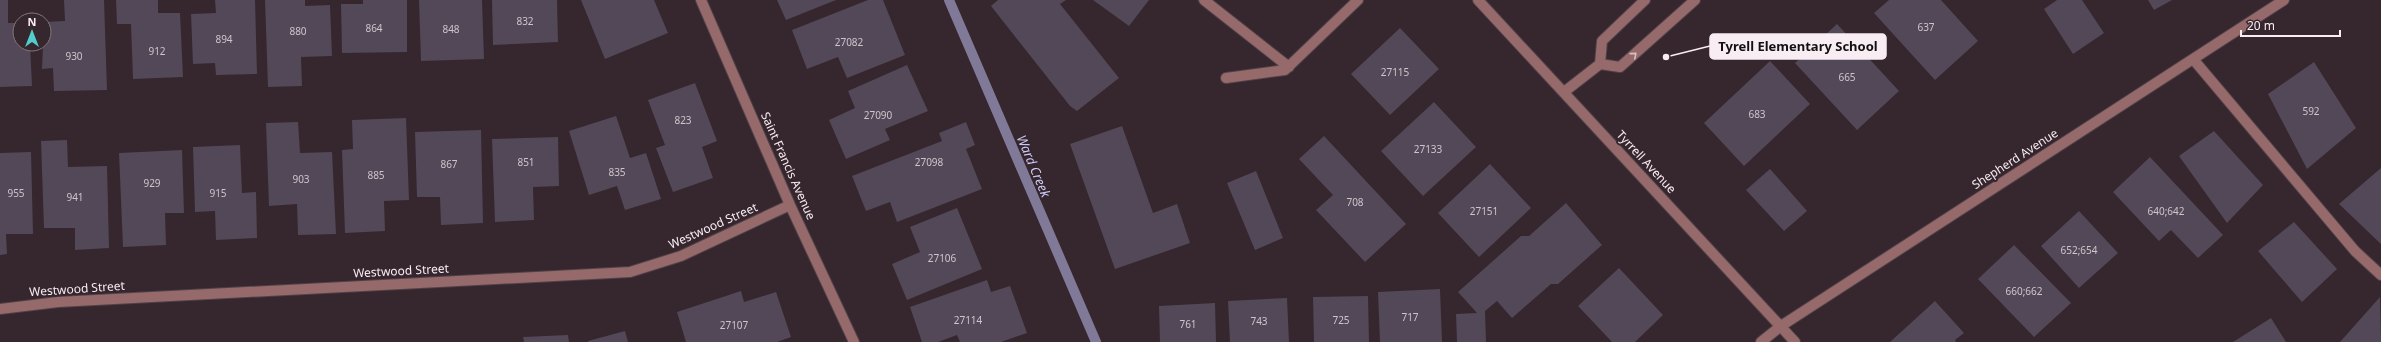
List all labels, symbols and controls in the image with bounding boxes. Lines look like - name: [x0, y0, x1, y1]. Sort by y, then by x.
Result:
- north arrow: [12, 12, 52, 52]
- scale bar: [2241, 12, 2340, 38]
- text: N: [28, 14, 36, 29]
- house number: 832: [516, 14, 534, 28]
- text: 20 m: [2247, 17, 2275, 34]
- house number: 637: [1917, 20, 1935, 34]
- house number: 864: [365, 21, 383, 35]
- house number: 848: [442, 22, 460, 36]
- house number: 880: [289, 24, 307, 38]
- house number: 894: [215, 32, 233, 46]
- callout: Tyrell Elementary School: [1710, 34, 1886, 59]
- house number: 27082: [835, 35, 864, 49]
- text: Tyrell Elementary School: [1718, 37, 1878, 55]
- house number: 912: [148, 44, 166, 58]
- house number: 930: [65, 49, 83, 63]
- one-way arrow: [1629, 53, 1637, 60]
- house number: 27115: [1381, 65, 1410, 79]
- house number: 665: [1838, 70, 1856, 84]
- house number: 592: [2302, 104, 2320, 118]
- house number: 683: [1748, 107, 1766, 121]
- house number: 27090: [864, 108, 893, 122]
- street label: Saint Francis Avenue: [757, 109, 820, 223]
- house number: 823: [674, 113, 692, 127]
- street label: Shepherd Avenue: [1968, 124, 2061, 193]
- street label: Tyrrell Avenue: [1613, 126, 1680, 197]
- water label: Ward Creek: [1013, 132, 1055, 200]
- house number: 27133: [1414, 142, 1443, 156]
- house number: 851: [517, 155, 535, 169]
- house number: 27098: [915, 155, 944, 169]
- house number: 867: [440, 157, 458, 171]
- house number: 835: [608, 165, 626, 179]
- house number: 885: [367, 168, 385, 182]
- house number: 903: [292, 172, 310, 186]
- house number: 929: [143, 176, 161, 190]
- house number: 955: [7, 186, 25, 200]
- house number: 915: [209, 186, 227, 200]
- house number: 941: [66, 190, 84, 204]
- house number: 708: [1346, 195, 1364, 209]
- street label: Westwood Street: [666, 198, 761, 253]
- house number: 27151: [1470, 204, 1498, 218]
- house number: 640;642: [2148, 204, 2185, 218]
- house number: 652;654: [2061, 243, 2098, 257]
- house number: 27106: [928, 251, 957, 265]
- street label: Westwood Street: [353, 259, 450, 281]
- street label: Westwood Street: [29, 277, 126, 300]
- house number: 660;662: [2006, 284, 2043, 298]
- house number: 717: [1401, 310, 1419, 324]
- house number: 27114: [954, 313, 983, 327]
- house number: 725: [1332, 313, 1350, 327]
- house number: 743: [1250, 314, 1268, 328]
- house number: 761: [1179, 317, 1197, 331]
- house number: 27107: [720, 318, 749, 332]

